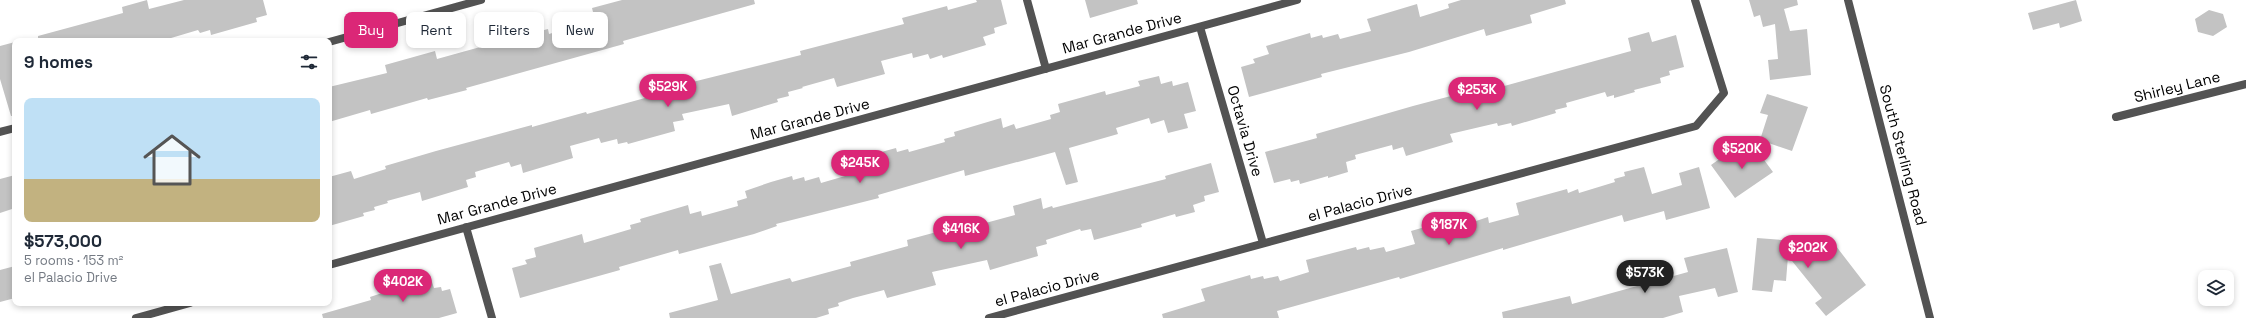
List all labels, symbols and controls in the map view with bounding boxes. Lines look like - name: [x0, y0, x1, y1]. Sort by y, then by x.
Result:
- street label: Mar Grande Drive: [1060, 7, 1184, 58]
- chip: Buy: [344, 12, 398, 48]
- chip: Rent: [406, 12, 466, 48]
- chip: Filters: [474, 12, 544, 48]
- chip: New: [552, 12, 608, 48]
- text: 9 homes: [24, 51, 93, 73]
- icon: filters: [298, 51, 320, 73]
- street label: Shirley Lane: [2132, 67, 2222, 106]
- pin: $529K: [640, 74, 696, 108]
- pin: $253K: [1449, 77, 1505, 111]
- text: $529K: [648, 78, 688, 95]
- text: $253K: [1457, 81, 1497, 98]
- street label: South Sterling Road: [1876, 82, 1931, 227]
- street label: Octavia Drive: [1223, 83, 1268, 179]
- street label: Mar Grande Drive: [748, 93, 872, 144]
- icon: home: [136, 124, 208, 196]
- pin: $520K: [1714, 136, 1770, 170]
- text: $520K: [1722, 140, 1762, 157]
- pin: $245K: [832, 150, 888, 184]
- text: $245K: [840, 154, 880, 171]
- street label: Mar Grande Drive: [435, 178, 559, 229]
- street label: el Palacio Drive: [1305, 179, 1414, 226]
- pin: $187K: [1421, 212, 1477, 246]
- pin: $416K: [933, 216, 989, 250]
- text: $187K: [1431, 216, 1467, 233]
- text: $416K: [942, 220, 980, 237]
- text: $573,000: [24, 230, 102, 252]
- pin: $202K: [1780, 235, 1836, 269]
- text: $202K: [1788, 239, 1828, 256]
- text: 5 rooms · 153 m²: [24, 252, 123, 269]
- pin: $573K: [1617, 260, 1673, 294]
- street label: el Palacio Drive: [992, 264, 1101, 311]
- text: $573K: [1626, 264, 1664, 281]
- text: el Palacio Drive: [24, 269, 117, 286]
- pin: $402K: [375, 269, 431, 303]
- map controls: [2198, 270, 2234, 306]
- button: layers: [2198, 270, 2234, 306]
- text: $402K: [383, 273, 423, 290]

